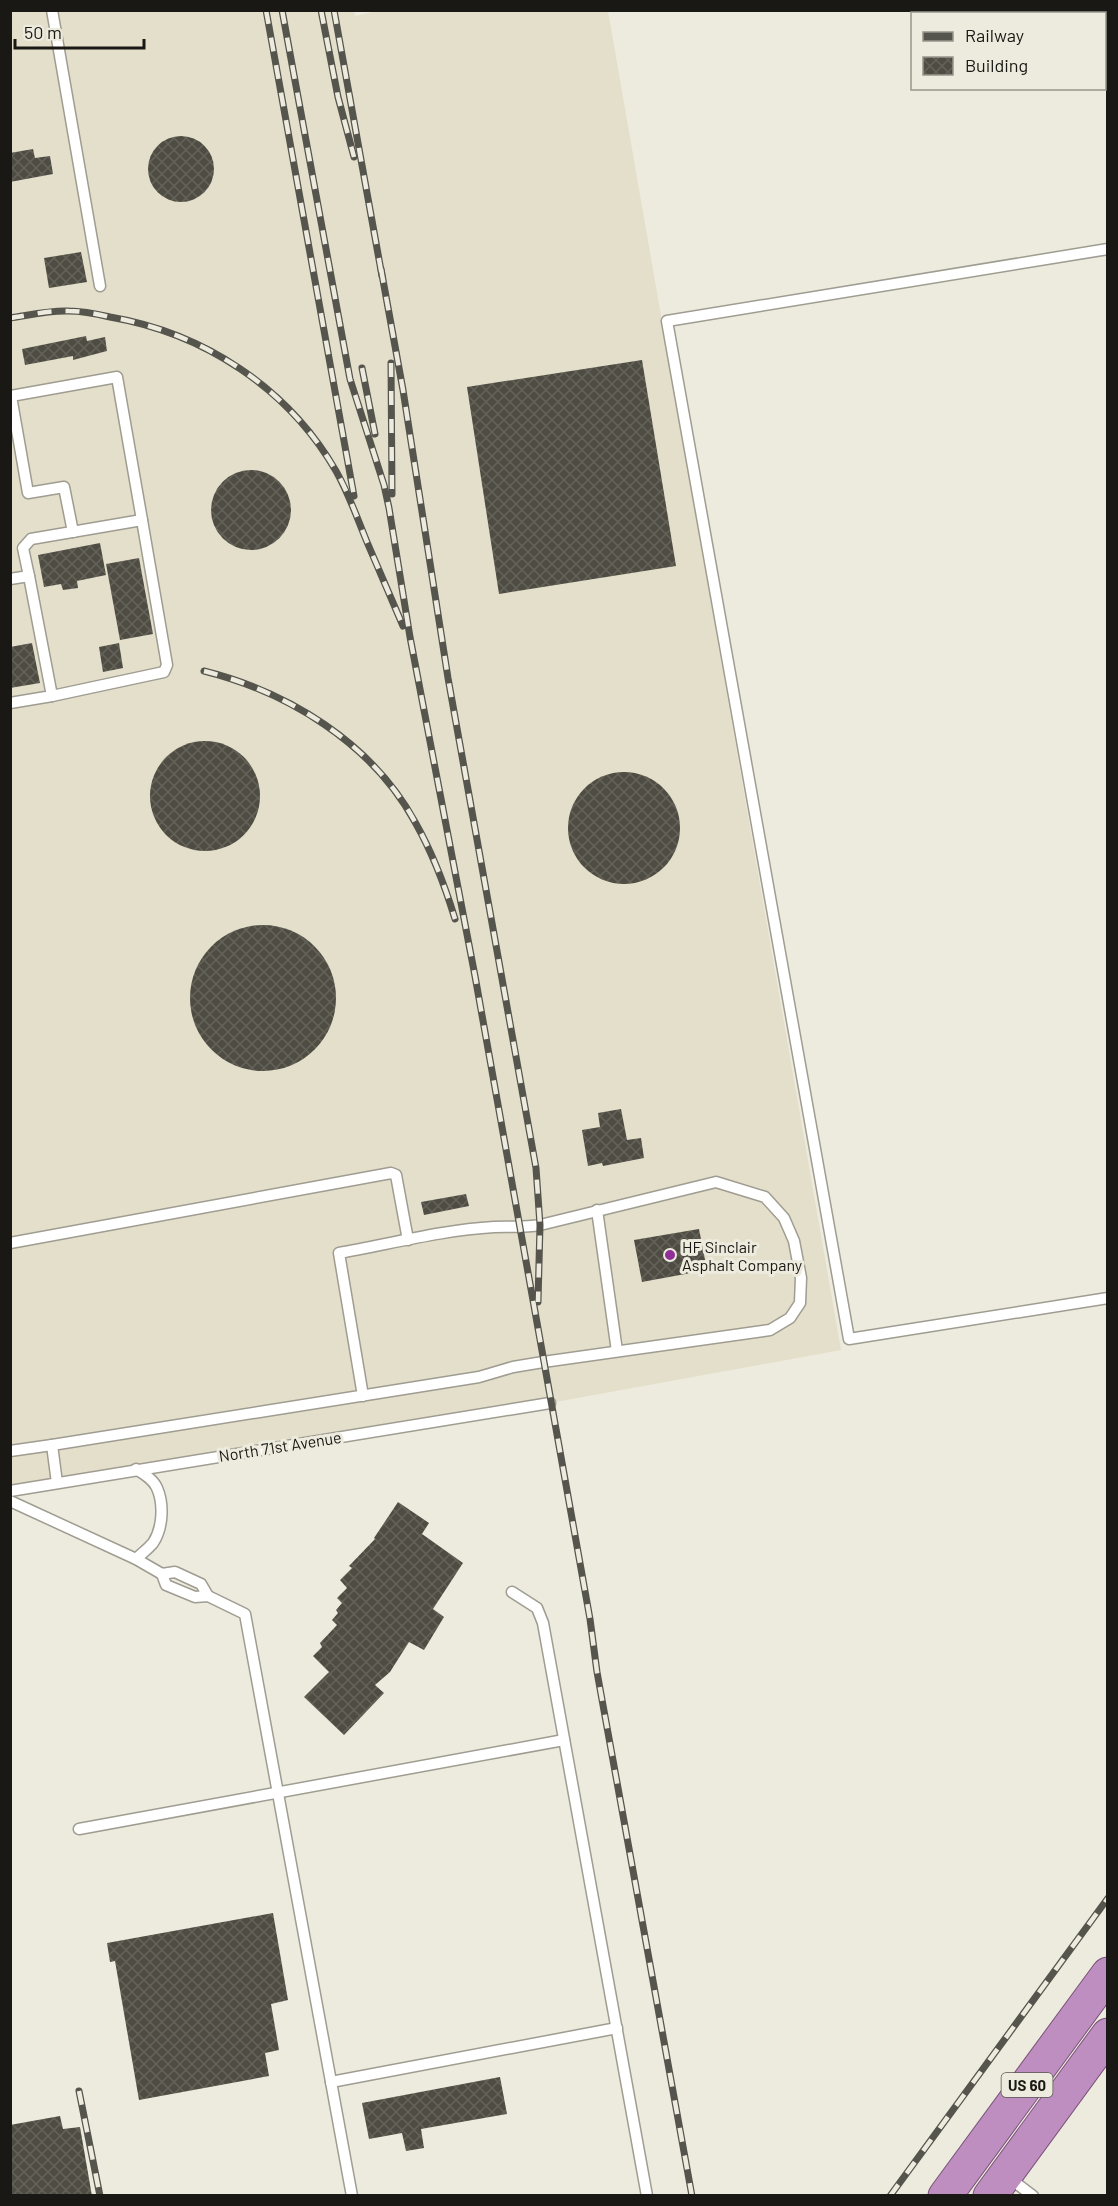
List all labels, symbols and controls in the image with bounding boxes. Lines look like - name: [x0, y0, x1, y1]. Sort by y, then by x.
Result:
- scale bar: [15, 12, 144, 50]
- legend: [911, 12, 1106, 90]
- text: 50 m: [24, 21, 62, 43]
- text: Railway: [965, 24, 1024, 46]
- text: Building: [965, 54, 1028, 76]
- place label: HF Sinclair Asphalt Company: [682, 1237, 803, 1274]
- marker: HF Sinclair Asphalt Company: [663, 1248, 677, 1262]
- street label: North 71st Avenue: [217, 1427, 343, 1465]
- road number: US 60: [1002, 2073, 1052, 2097]

